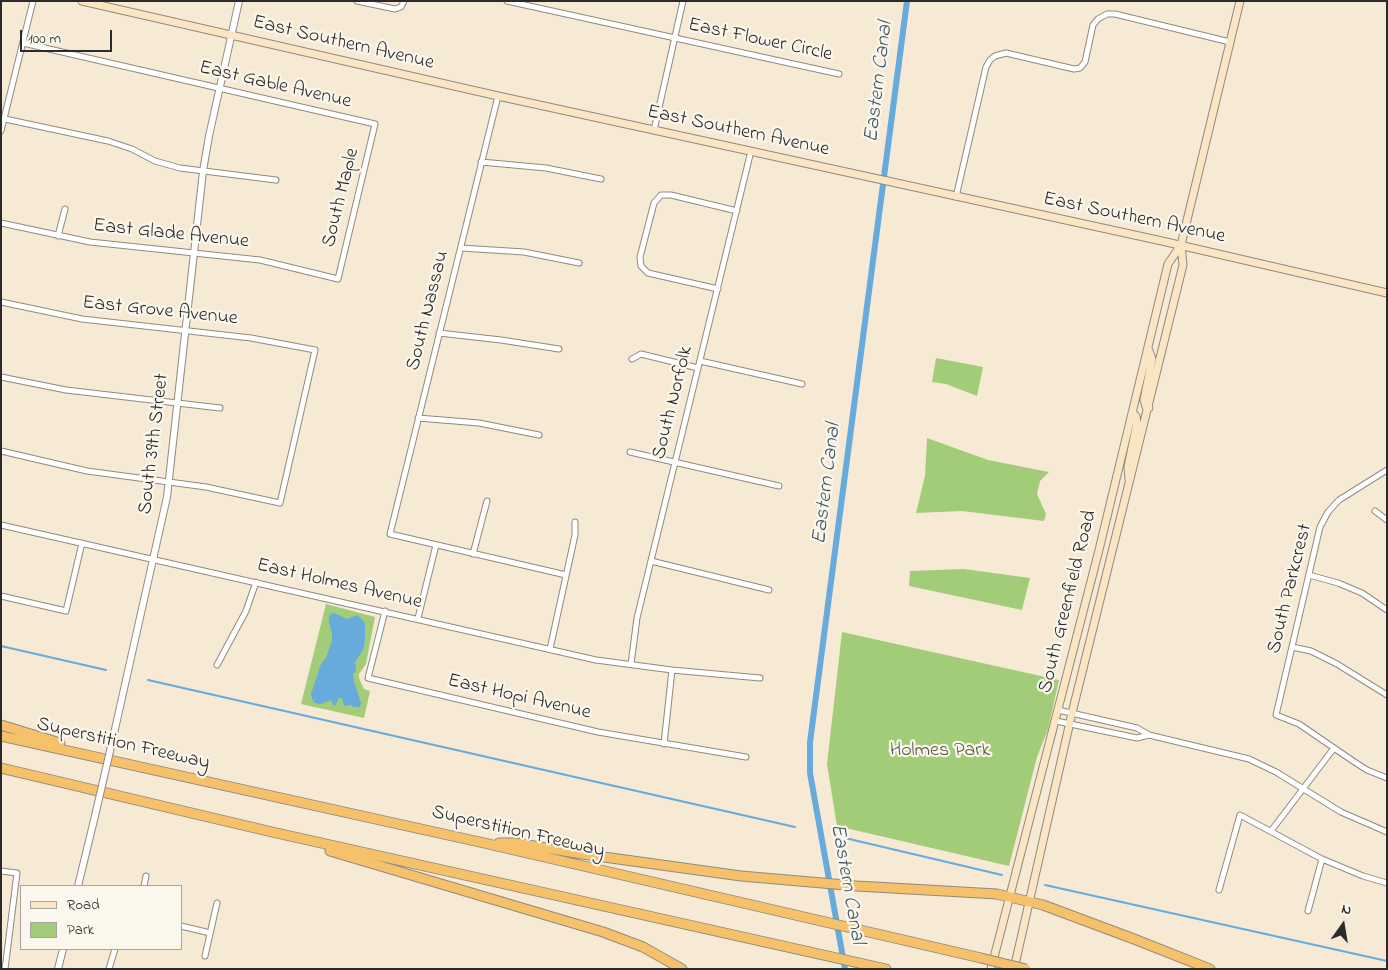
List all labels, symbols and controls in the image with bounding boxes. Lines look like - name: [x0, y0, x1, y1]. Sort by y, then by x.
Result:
- street label: East Southern Avenue: [250, 11, 436, 77]
- street label: East Flower Circle: [686, 14, 834, 68]
- scale bar: [22, 20, 115, 52]
- water label: Eastern Canal: [860, 20, 900, 144]
- text: 100 m: [28, 28, 61, 50]
- street label: East Gable Avenue: [197, 57, 353, 115]
- street label: East Southern Avenue: [645, 101, 831, 163]
- street label: South Maple: [318, 146, 366, 250]
- street label: East Southern Avenue: [1041, 188, 1227, 250]
- street label: East Glade Avenue: [92, 215, 250, 255]
- street label: South Nassau: [403, 249, 455, 373]
- street label: East Grove Avenue: [81, 292, 239, 332]
- street label: South Norfolk: [648, 344, 700, 462]
- street label: South 39th Street: [134, 372, 176, 516]
- water label: Eastern Canal: [808, 422, 848, 546]
- street label: South Greenfield Road: [1035, 508, 1103, 696]
- street label: South Parkcrest: [1263, 522, 1319, 656]
- street label: East Holmes Avenue: [254, 554, 424, 616]
- street label: East Hopi Avenue: [445, 670, 593, 726]
- street label: Superstition Freeway: [34, 713, 212, 777]
- park label: Holmes Park: [890, 740, 990, 764]
- street label: Superstition Freeway: [429, 801, 607, 865]
- water label: Eastern Canal: [823, 822, 869, 946]
- legend: [20, 885, 182, 950]
- text: Road: [67, 894, 100, 916]
- text: N: [1340, 899, 1353, 921]
- north arrow: [1318, 900, 1368, 950]
- text: Park: [67, 919, 94, 941]

